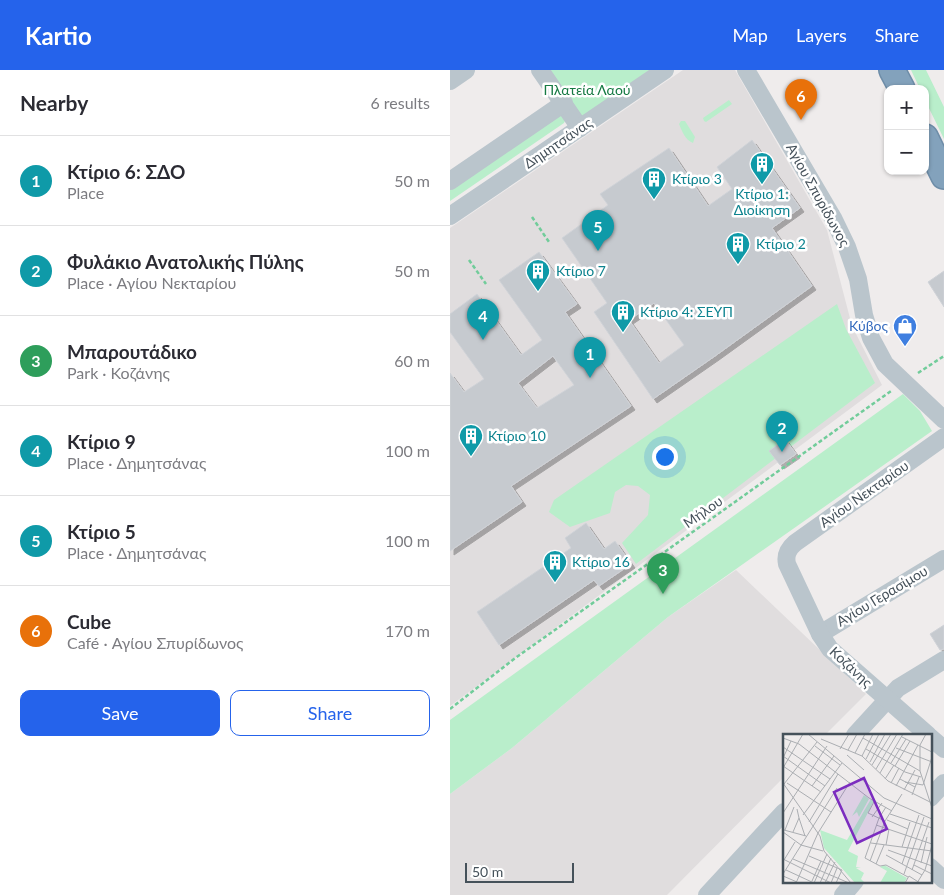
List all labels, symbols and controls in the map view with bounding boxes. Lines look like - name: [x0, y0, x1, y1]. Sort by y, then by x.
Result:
- text: Kartio: [25, 21, 92, 50]
- text: Map: [732, 24, 768, 46]
- text: Layers: [796, 24, 847, 46]
- text: Share: [875, 24, 919, 46]
- pin: 6: [785, 79, 817, 120]
- park label: Πλατεία Λαού: [543, 81, 631, 98]
- map controls: [884, 85, 929, 175]
- button: +: [884, 85, 929, 130]
- text: Nearby: [20, 90, 88, 115]
- text: 6 results: [370, 93, 430, 112]
- street label: Δημητσάνας: [520, 113, 595, 172]
- button: −: [884, 130, 929, 175]
- street label: Αγίου Σπυρίδωνος: [783, 140, 854, 250]
- building icon: Κτίριο 1: Διοίκηση: [749, 151, 775, 185]
- text: Κτίριο 6: ΣΔΟ: [67, 160, 185, 183]
- building icon: Κτίριο 3: [641, 166, 667, 200]
- place label: Κτίριο 3: [672, 170, 722, 187]
- text: 1: [31, 171, 41, 190]
- text: 50 m: [394, 171, 430, 190]
- text: Place: [67, 183, 104, 202]
- place label: Κτίριο 1: Διοίκηση: [734, 185, 790, 218]
- pin: 5: [582, 210, 614, 251]
- building icon: Κτίριο 2: [725, 231, 751, 265]
- place label: Κτίριο 2: [756, 235, 806, 252]
- text: Φυλάκιο Ανατολικής Πύλης: [67, 250, 304, 273]
- building icon: Κτίριο 7: [525, 258, 551, 292]
- text: 2: [31, 261, 41, 280]
- text: 50 m: [394, 261, 430, 280]
- place label: Κτίριο 7: [556, 262, 606, 279]
- text: Place · Αγίου Νεκταρίου: [67, 273, 236, 292]
- pin: 4: [467, 299, 499, 340]
- building icon: Κτίριο 4: ΣΕΥΠ: [610, 299, 636, 333]
- place label: Κτίριο 4: ΣΕΥΠ: [640, 303, 733, 320]
- shop icon: Κύβος: [892, 313, 918, 347]
- place label: Κύβος: [849, 317, 888, 334]
- pin: 1: [574, 337, 606, 378]
- text: Μπαρουτάδικο: [67, 340, 197, 363]
- text: 3: [31, 351, 41, 370]
- text: 60 m: [394, 351, 430, 370]
- text: Park · Κοζάνης: [67, 363, 170, 382]
- pin: 2: [766, 411, 798, 452]
- building icon: Κτίριο 10: [458, 423, 484, 457]
- place label: Κτίριο 10: [488, 427, 546, 444]
- text: Κτίριο 9: [67, 430, 136, 453]
- text: 4: [31, 441, 41, 460]
- text: 100 m: [385, 441, 430, 460]
- your location: [652, 444, 678, 470]
- text: Place · Δημητσάνας: [67, 453, 206, 472]
- street label: Αγίου Νεκταρίου: [816, 457, 912, 531]
- street label: Μήλου: [680, 492, 726, 531]
- text: Κτίριο 5: [67, 520, 136, 543]
- text: 5: [31, 531, 41, 550]
- text: 100 m: [385, 531, 430, 550]
- text: Place · Δημητσάνας: [67, 543, 206, 562]
- building icon: Κτίριο 16: [542, 549, 568, 583]
- place label: Κτίριο 16: [572, 553, 630, 570]
- pin: 3: [647, 553, 679, 594]
- street label: Αγίου Γερασίμου: [833, 562, 930, 629]
- text: Cube: [67, 610, 111, 633]
- text: 6: [31, 621, 41, 640]
- text: 170 m: [385, 621, 430, 640]
- text: Café · Αγίου Σπυρίδωνος: [67, 633, 243, 652]
- street label: Κοζάνης: [827, 643, 876, 691]
- button: Save: [20, 690, 220, 736]
- button: Share: [230, 690, 430, 736]
- inset map: [783, 734, 932, 882]
- scale bar: [465, 860, 574, 883]
- text: 50 m: [472, 863, 503, 880]

